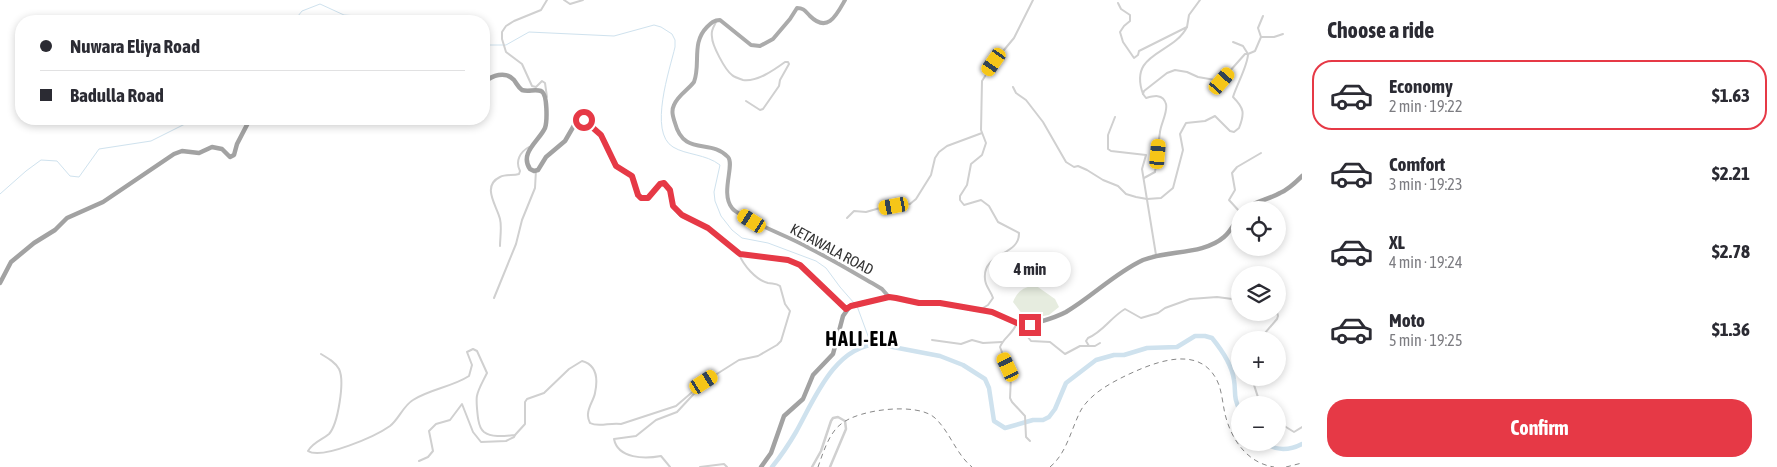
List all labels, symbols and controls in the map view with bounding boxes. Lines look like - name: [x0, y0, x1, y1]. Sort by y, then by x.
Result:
- text: Choose a ride: [1327, 17, 1434, 43]
- text: Nuwara Eliya Road: [70, 35, 200, 57]
- car: [979, 45, 1008, 79]
- car: [1206, 65, 1237, 97]
- icon: car: [1329, 73, 1374, 118]
- text: Economy: [1389, 75, 1453, 97]
- text: Badulla Road: [70, 84, 164, 106]
- text: $1.63: [1712, 84, 1750, 106]
- text: 2 min · 19:22: [1389, 97, 1462, 115]
- route start: [573, 109, 595, 131]
- car: [1149, 138, 1166, 170]
- icon: car: [1329, 151, 1374, 196]
- text: Comfort: [1389, 153, 1445, 175]
- text: $2.21: [1712, 162, 1750, 184]
- text: 3 min · 19:23: [1389, 175, 1462, 193]
- car: [877, 196, 910, 216]
- map controls: [1231, 201, 1286, 451]
- button: locate: [1231, 201, 1286, 256]
- car: [735, 207, 768, 235]
- street label: KETAWALA ROAD: [787, 220, 877, 278]
- icon: car: [1329, 229, 1374, 274]
- text: XL: [1389, 231, 1405, 253]
- text: $2.78: [1712, 240, 1750, 262]
- callout: 4 min: [989, 252, 1071, 288]
- text: 4 min · 19:24: [1389, 253, 1462, 271]
- text: 4 min: [1014, 260, 1046, 278]
- button: layers: [1231, 266, 1286, 321]
- icon: car: [1329, 307, 1374, 352]
- text: Moto: [1389, 309, 1425, 331]
- route end: [1019, 314, 1041, 336]
- text: $1.36: [1712, 318, 1750, 340]
- district label: HALI-ELA: [825, 327, 899, 350]
- button: +: [1231, 331, 1286, 386]
- text: 5 min · 19:25: [1389, 331, 1462, 349]
- car: [994, 350, 1021, 384]
- car: [687, 368, 720, 396]
- button: −: [1231, 396, 1286, 451]
- button: Confirm: [1327, 399, 1752, 457]

